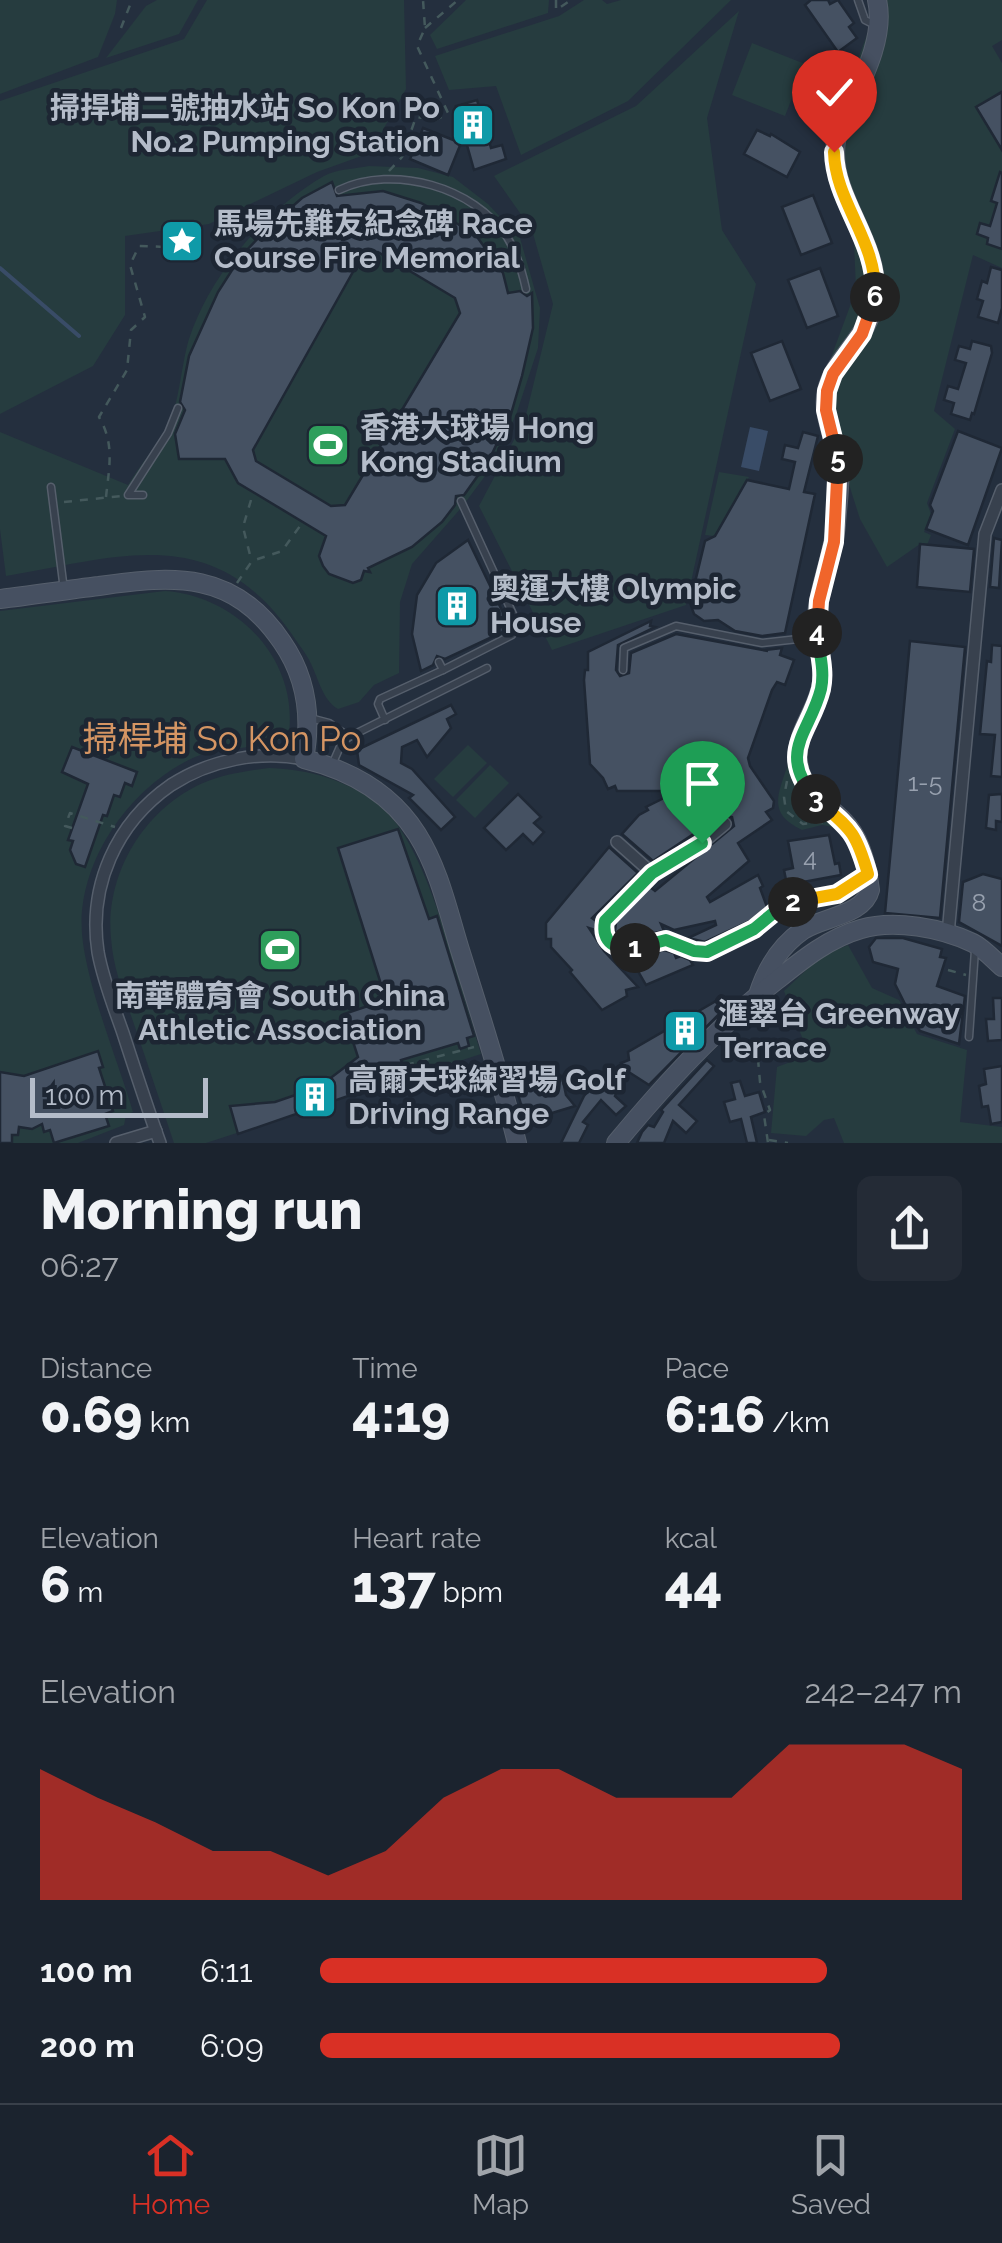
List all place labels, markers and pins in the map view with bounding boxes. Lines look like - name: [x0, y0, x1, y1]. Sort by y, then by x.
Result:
- pin: [792, 50, 877, 153]
- place label: 掃捍埔二號抽水站 So Kon Po No.2 Pumping Station: [50, 90, 440, 159]
- building icon: 掃捍埔二號抽水站 So Kon Po No.2 Pumping Station: [450, 102, 496, 148]
- place label: 馬場先難友紀念碑 Race Course Fire Memorial: [214, 206, 533, 275]
- place icon: 馬場先難友紀念碑 Race Course Fire Memorial: [159, 218, 205, 264]
- pin: 6: [850, 272, 900, 322]
- place label: 香港大球場 Hong Kong Stadium: [360, 410, 595, 479]
- sports icon: 香港大球場 Hong Kong Stadium: [305, 422, 351, 468]
- pin: 5: [813, 434, 863, 484]
- place label: 奧運大樓 Olympic House: [490, 571, 737, 640]
- building icon: 奧運大樓 Olympic House: [434, 583, 480, 629]
- pin: 4: [792, 608, 842, 658]
- pin: [660, 741, 745, 844]
- pin: 3: [791, 774, 841, 824]
- pin: 2: [768, 877, 818, 927]
- pin: 1: [610, 923, 660, 973]
- sports icon: 南華體育會 South China Athletic Association: [257, 927, 303, 973]
- place label: 南華體育會 South China Athletic Association: [115, 978, 445, 1047]
- place label: 滙翠台 Greenway Terrace: [718, 996, 961, 1065]
- building icon: 滙翠台 Greenway Terrace: [662, 1008, 708, 1054]
- place label: 高爾夫球練習場 Golf Driving Range: [348, 1062, 627, 1131]
- building icon: 高爾夫球練習場 Golf Driving Range: [292, 1074, 338, 1120]

